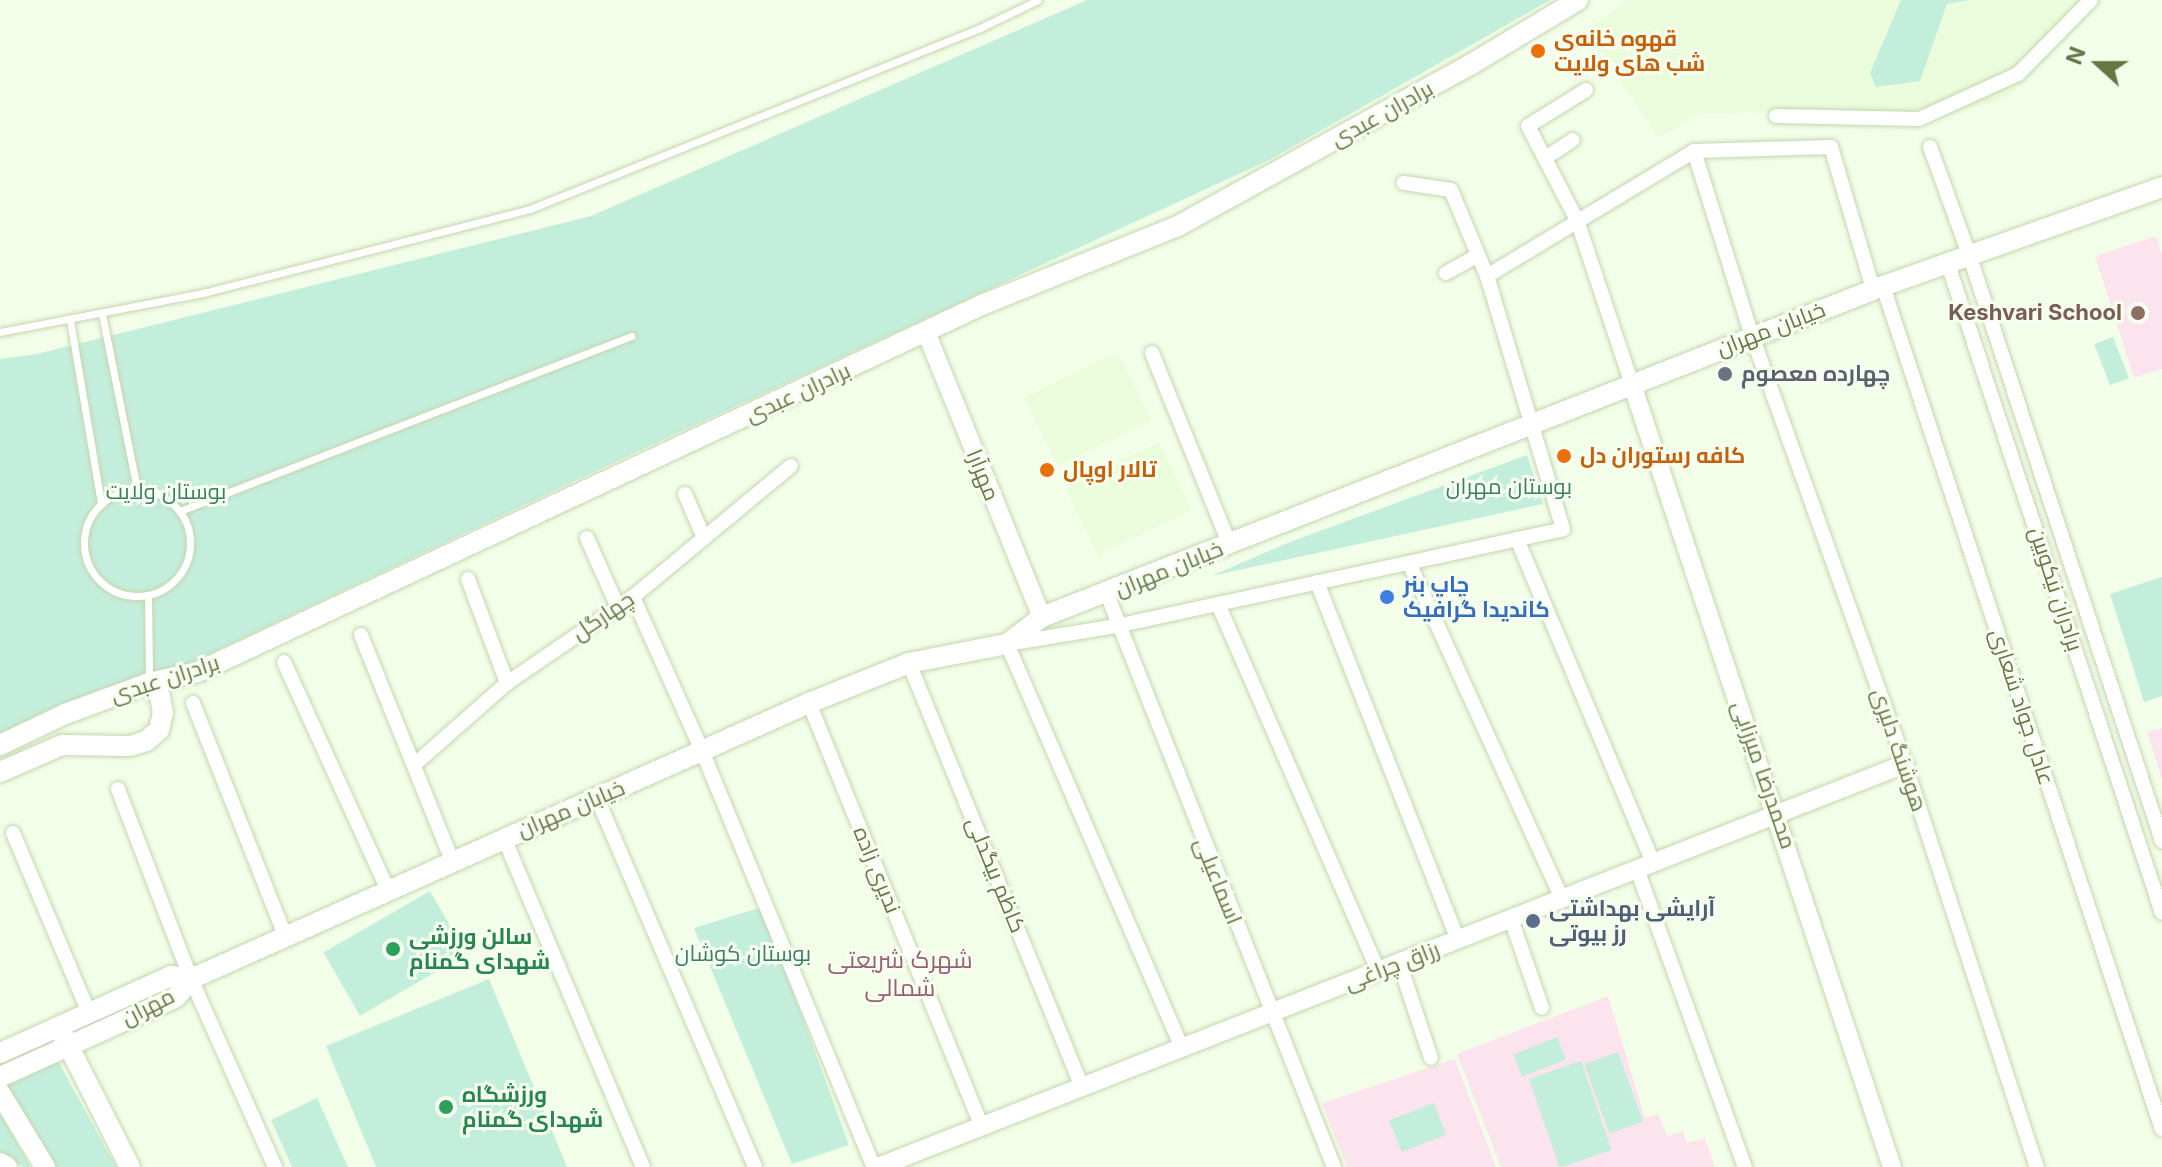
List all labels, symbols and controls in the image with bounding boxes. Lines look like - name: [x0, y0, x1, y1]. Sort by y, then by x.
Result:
- north arrow: [2058, 24, 2138, 104]
- place label: قهوه خانه‌ی شب های ولایت: [1554, 25, 1705, 76]
- marker: قهوه خانه‌ی شب های ولایت: [1529, 42, 1547, 60]
- text: N: [2060, 43, 2091, 68]
- street label: برادران عبدی: [1326, 75, 1438, 153]
- street label: خیابان مهران: [1713, 296, 1829, 362]
- place label: Keshvari School: [1948, 300, 2122, 326]
- marker: Keshvari School: [2129, 304, 2147, 322]
- street label: برادران عبدی: [741, 357, 855, 429]
- place label: چهارده معصوم: [1741, 361, 1890, 387]
- marker: چهارده معصوم: [1716, 365, 1734, 383]
- place label: کافه رستوران دل: [1580, 443, 1745, 469]
- street label: مهرآرا: [961, 446, 1005, 504]
- marker: کافه رستوران دل: [1555, 447, 1573, 465]
- place label: تالار اوپال: [1063, 457, 1156, 483]
- marker: تالار اوپال: [1038, 461, 1056, 479]
- park label: بوستان مهران: [1446, 474, 1572, 500]
- park label: بوستان ولایت: [106, 479, 226, 505]
- street label: برادران نیکوبین: [2024, 524, 2088, 654]
- street label: خیابان مهران: [1111, 535, 1227, 603]
- place label: چاپ بنر کاندیدا گرافیک: [1403, 571, 1550, 622]
- street label: چهارگل: [567, 586, 639, 646]
- marker: چاپ بنر کاندیدا گرافیک: [1378, 588, 1396, 606]
- street label: عادل جواد شعاری: [1984, 625, 2060, 789]
- street label: برادران عبدی: [107, 649, 223, 709]
- street label: هوشنگ دلیری: [1866, 685, 1932, 815]
- street label: محمدرضا میرزایی: [1726, 698, 1802, 852]
- street label: خیابان مهران: [513, 775, 629, 843]
- street label: کاظم بیگدلی: [961, 813, 1031, 937]
- street label: ندیری زاده: [848, 823, 906, 917]
- street label: اسماعیلی: [1189, 834, 1247, 928]
- place label: آرایشی بهداشتی رز بیوتی: [1549, 895, 1715, 946]
- marker: آرایشی بهداشتی رز بیوتی: [1524, 912, 1542, 930]
- place label: سالن ورزشی شهدای گمنام: [409, 923, 550, 974]
- street label: رزاق چراغی: [1341, 936, 1443, 996]
- marker: سالن ورزشی شهدای گمنام: [384, 940, 402, 958]
- park label: بوستان کوشان: [675, 941, 811, 967]
- district label: شهرک شریعتی شمالی: [827, 946, 973, 1002]
- street label: مهران: [117, 983, 179, 1031]
- place label: ورزشگاه شهدای گمنام: [462, 1081, 603, 1132]
- marker: ورزشگاه شهدای گمنام: [437, 1098, 455, 1116]

